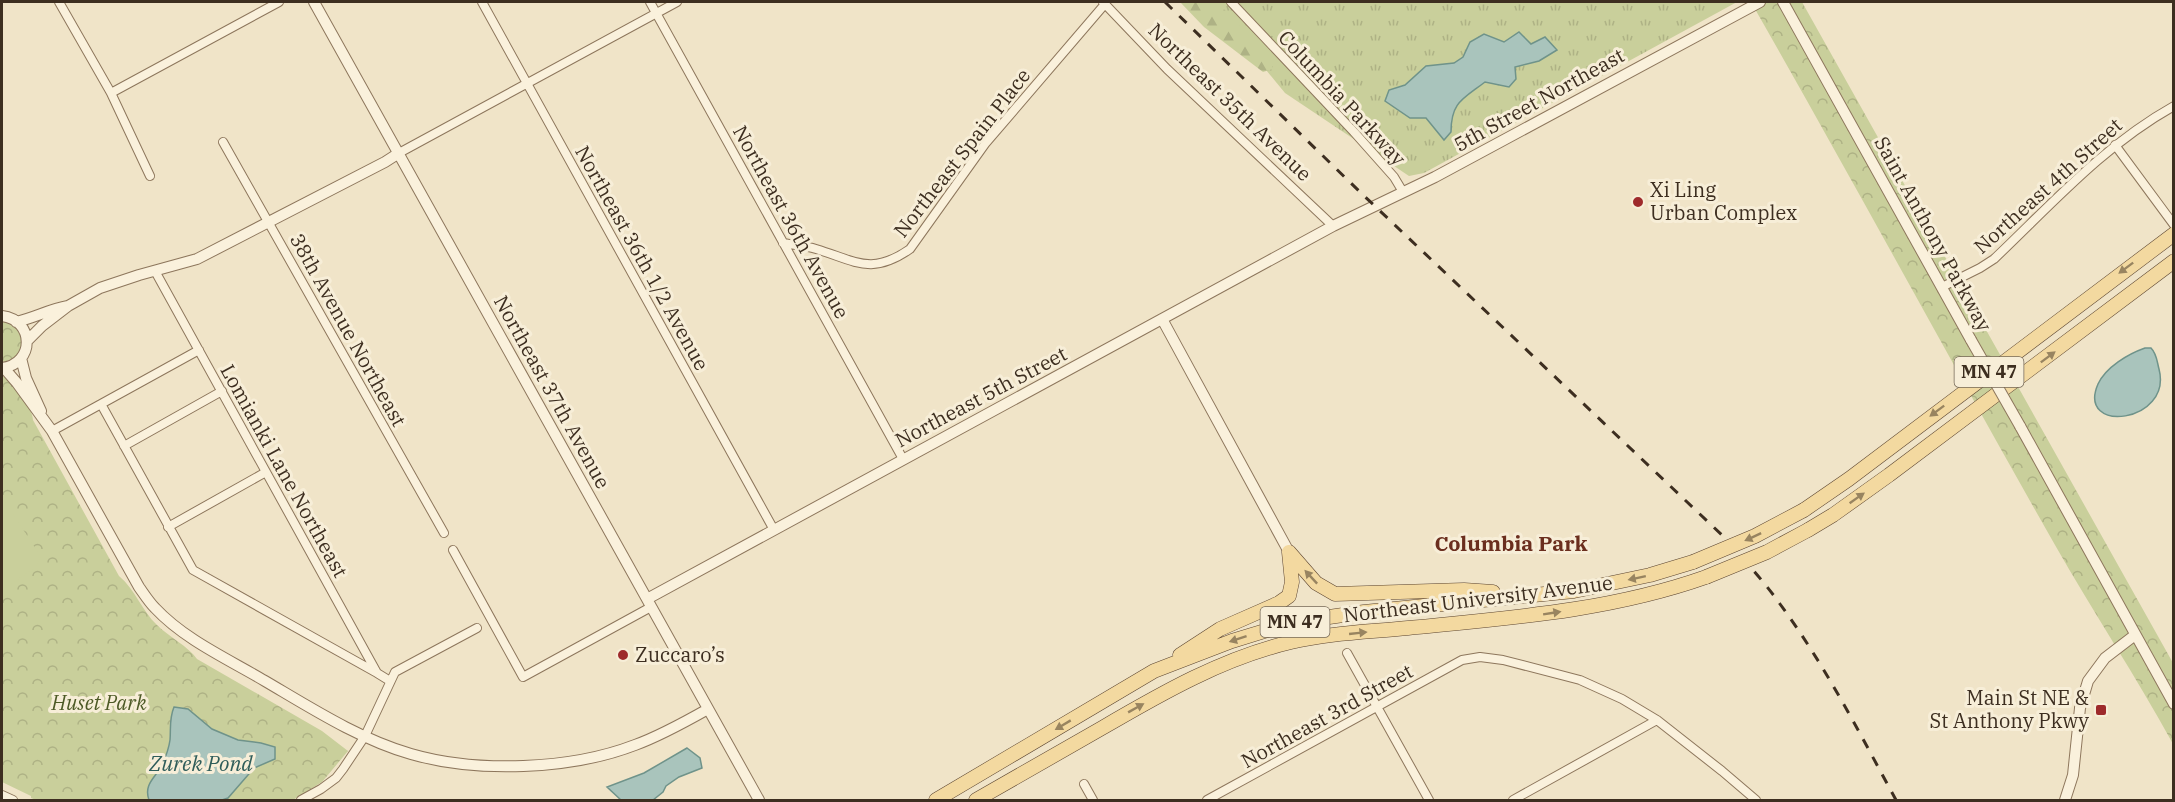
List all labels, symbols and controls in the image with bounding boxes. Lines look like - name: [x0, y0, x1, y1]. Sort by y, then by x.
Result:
- street label: Northeast 35th Avenue: [1143, 17, 1318, 187]
- street label: Columbia Parkway: [1273, 24, 1412, 171]
- street label: 5th Street Northeast: [1449, 41, 1629, 158]
- street label: Northeast Spain Place: [887, 63, 1036, 243]
- street label: Northeast 4th Street: [1968, 112, 2128, 260]
- street label: Northeast 36th Avenue: [727, 120, 856, 323]
- street label: Saint Anthony Parkway: [1869, 131, 1999, 336]
- street label: Northeast 36th 1/2 Avenue: [569, 141, 716, 375]
- place label: Xi Ling Urban Complex: [1650, 176, 1797, 226]
- marker: Xi Ling Urban Complex: [1631, 195, 1645, 209]
- street label: 38th Avenue Northeast: [284, 228, 413, 431]
- one-way arrow: [2119, 262, 2134, 274]
- street label: Northeast 37th Avenue: [488, 290, 617, 493]
- street label: Northeast 5th Street: [890, 340, 1071, 453]
- one-way arrow: [2040, 351, 2055, 363]
- road number: MN 47: [1954, 357, 2024, 387]
- street label: Lomianki Lane Northeast: [215, 359, 354, 582]
- one-way arrow: [1930, 405, 1945, 417]
- one-way arrow: [1849, 492, 1865, 504]
- district label: Columbia Park: [1434, 529, 1588, 557]
- one-way arrow: [1744, 533, 1761, 542]
- one-way arrow: [1304, 569, 1318, 584]
- street label: Northeast University Avenue: [1342, 569, 1614, 628]
- one-way arrow: [1627, 574, 1646, 583]
- road number: MN 47: [1260, 607, 1330, 637]
- one-way arrow: [1543, 608, 1562, 617]
- one-way arrow: [1349, 628, 1368, 638]
- one-way arrow: [1229, 635, 1247, 645]
- place label: Zuccaro’s: [635, 641, 725, 668]
- marker: Zuccaro’s: [616, 648, 630, 662]
- street label: Northeast 3rd Street: [1236, 657, 1417, 774]
- place label: Main St NE & St Anthony Pkwy: [1930, 684, 2089, 734]
- park label: Huset Park: [50, 689, 147, 716]
- one-way arrow: [1128, 703, 1145, 713]
- marker: Main St NE & St Anthony Pkwy: [2094, 703, 2108, 717]
- one-way arrow: [1054, 720, 1071, 730]
- water label: Zurek Pond: [148, 749, 253, 777]

